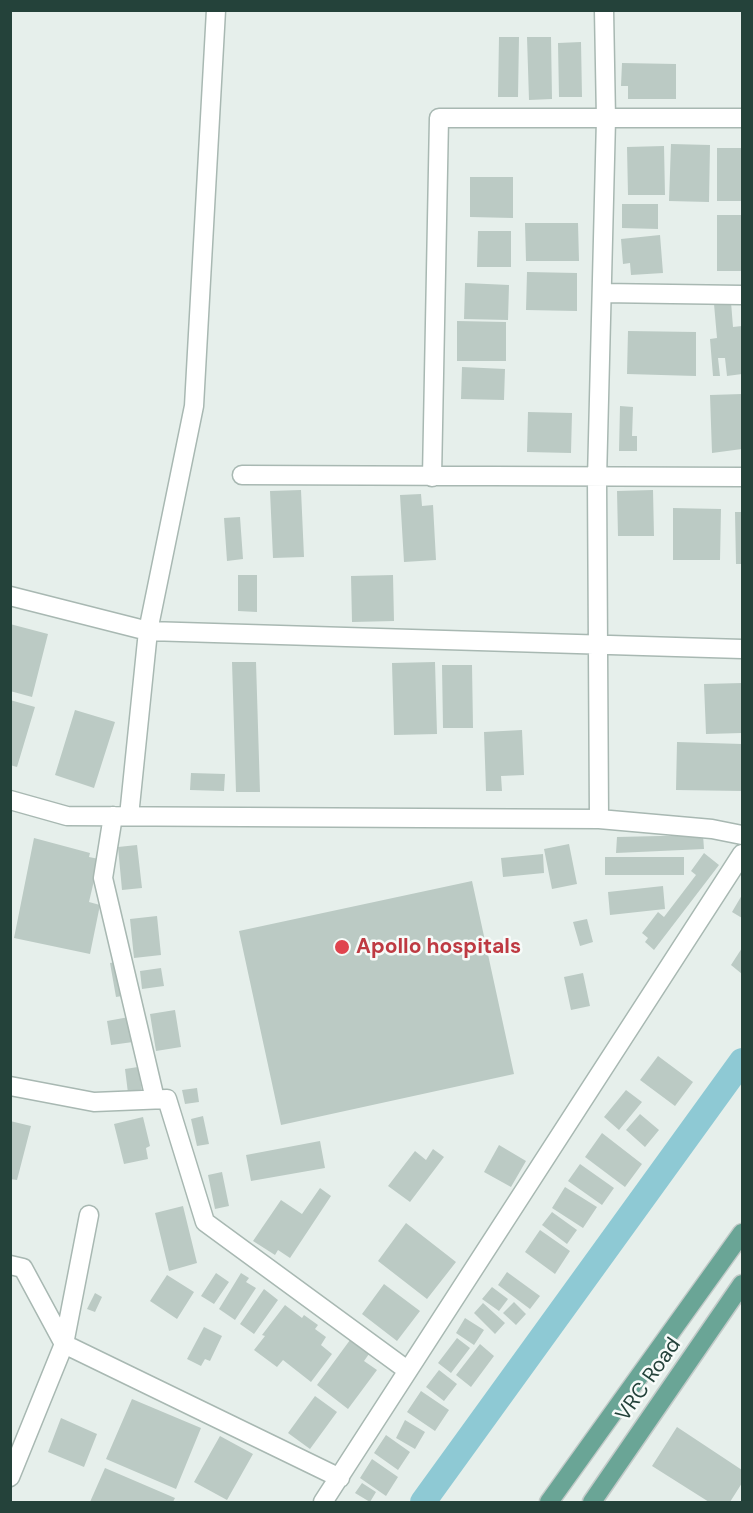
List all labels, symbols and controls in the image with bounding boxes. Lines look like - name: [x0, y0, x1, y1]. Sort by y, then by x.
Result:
- place label: Apollo hospitals: [356, 934, 521, 960]
- marker: Apollo hospitals: [333, 938, 351, 956]
- street label: VRC Road: [611, 1333, 687, 1427]

